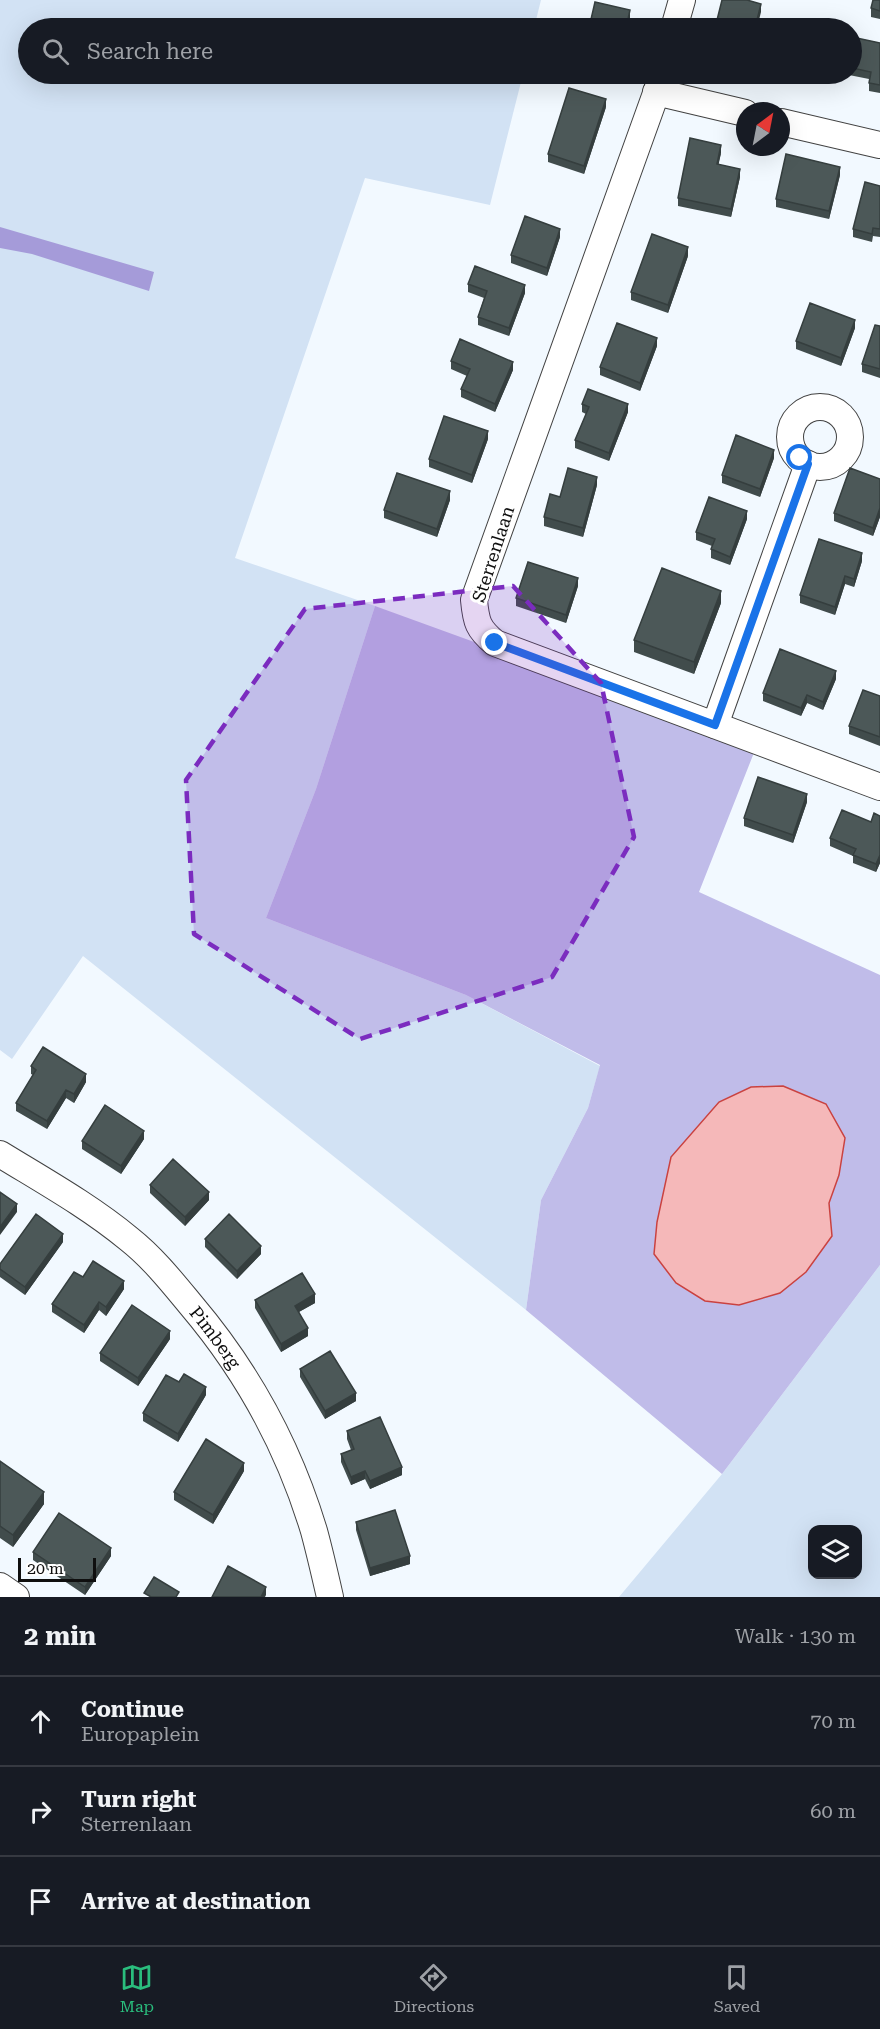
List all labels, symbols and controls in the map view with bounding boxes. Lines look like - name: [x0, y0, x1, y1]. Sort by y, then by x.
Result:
- search box: [18, 18, 862, 84]
- icon: search: [39, 35, 72, 68]
- text: Search here: [87, 39, 213, 64]
- north arrow: [736, 102, 790, 156]
- route start: [786, 444, 812, 470]
- street label: Sterrenlaan: [468, 503, 519, 605]
- route end: [481, 629, 507, 655]
- street label: Pimberg: [186, 1302, 246, 1373]
- map controls: [808, 1525, 862, 1579]
- button: layers: [808, 1525, 862, 1579]
- scale bar: [18, 1555, 96, 1582]
- text: 20 m: [27, 1559, 64, 1578]
- text: 2 min: [24, 1621, 96, 1651]
- text: Walk · 130 m: [735, 1624, 856, 1648]
- text: Continue: [81, 1697, 184, 1722]
- icon: ahead: [24, 1705, 57, 1738]
- text: 70 m: [810, 1709, 856, 1733]
- text: Europaplein: [81, 1722, 200, 1746]
- text: Turn right: [81, 1787, 196, 1812]
- icon: right: [24, 1795, 57, 1828]
- text: 60 m: [810, 1799, 856, 1823]
- text: Sterrenlaan: [81, 1812, 192, 1836]
- icon: arrive: [24, 1885, 57, 1918]
- text: Arrive at destination: [81, 1889, 310, 1914]
- tab: Map: [120, 1961, 154, 2016]
- tab: Directions: [394, 1961, 474, 2016]
- tab: Saved: [714, 1961, 760, 2016]

